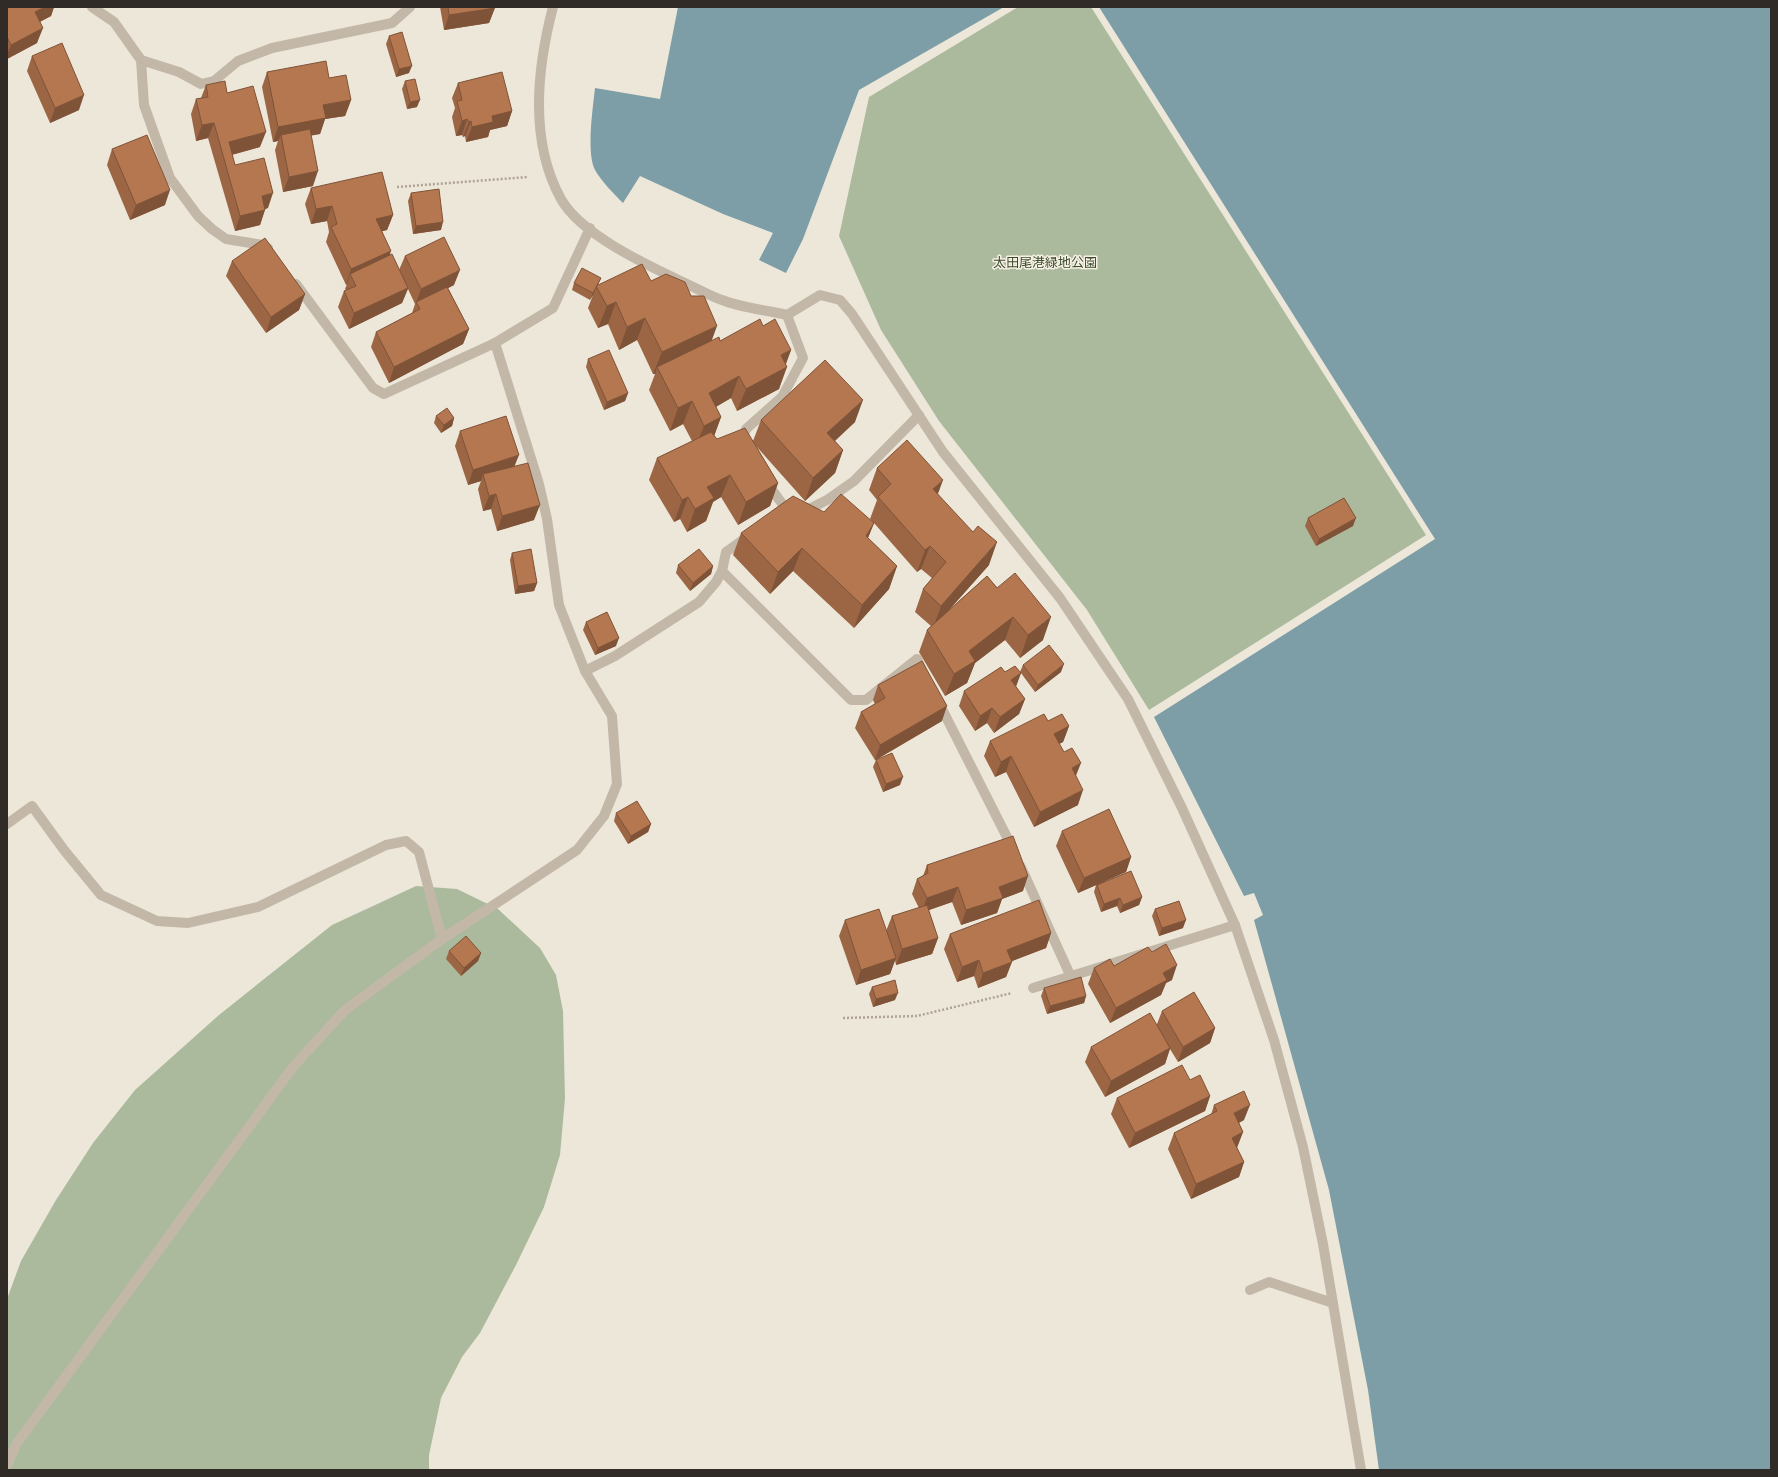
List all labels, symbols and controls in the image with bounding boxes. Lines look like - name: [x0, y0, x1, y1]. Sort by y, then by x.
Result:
- park label: 太田尾港緑地公園: [993, 255, 1097, 270]

